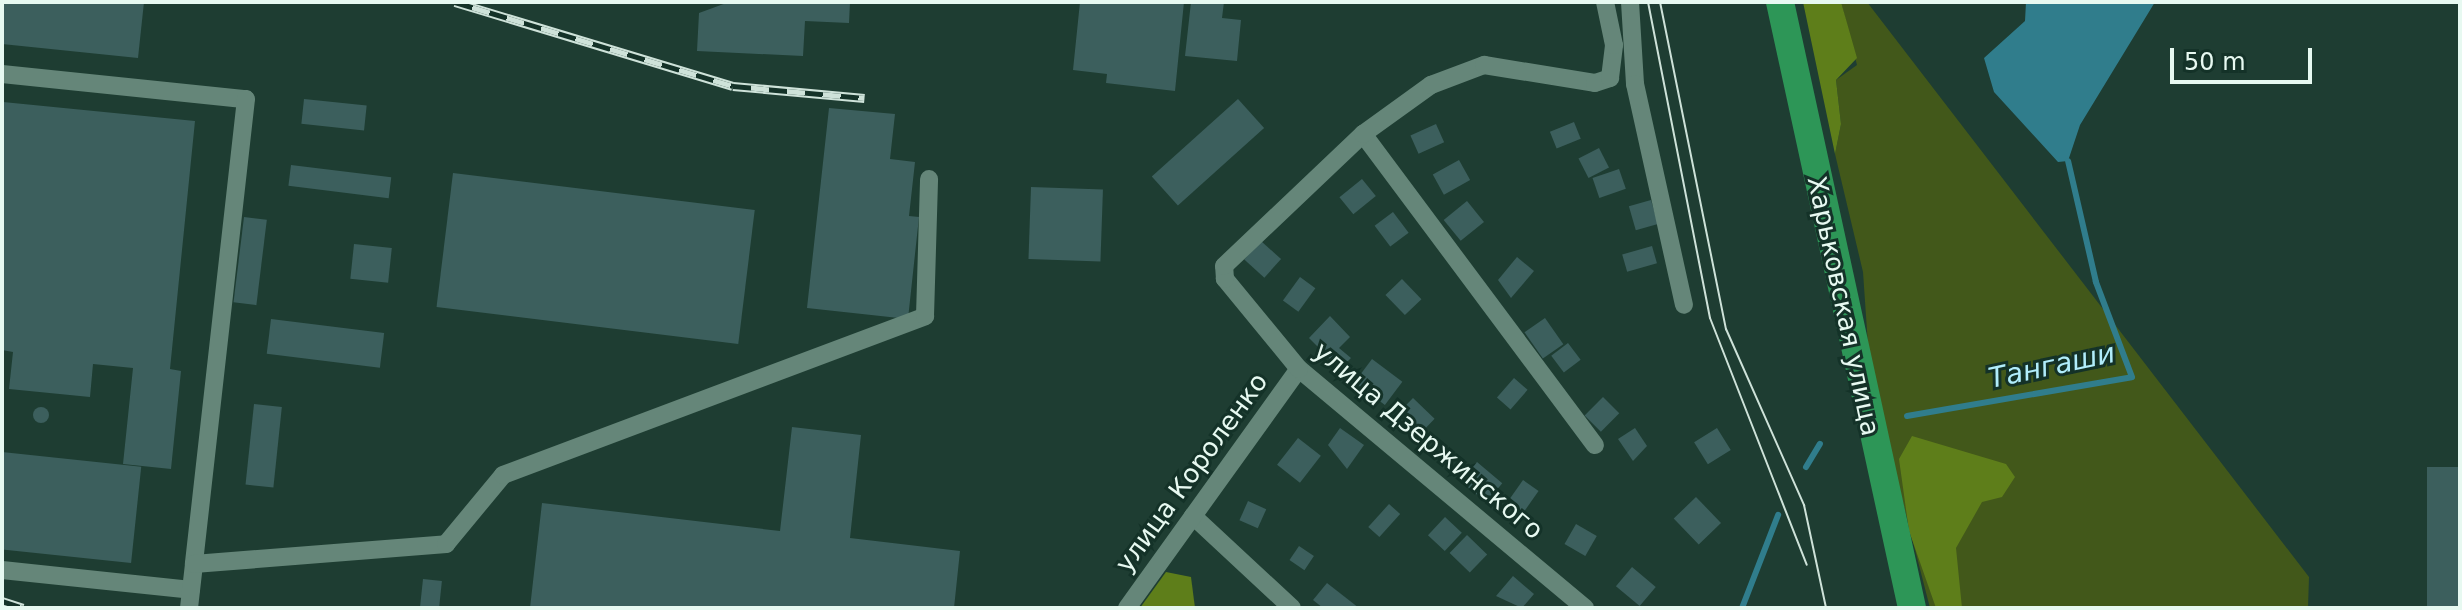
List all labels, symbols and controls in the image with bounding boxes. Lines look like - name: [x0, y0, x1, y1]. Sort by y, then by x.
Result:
- scale bar: [2174, 32, 2316, 82]
- text: 50 m: [2184, 48, 2246, 76]
- street label: Харьковская улица: [1800, 173, 1886, 439]
- street label: улица Дзержинского: [1307, 336, 1549, 546]
- water label: Тангаши: [1986, 336, 2118, 396]
- street label: улица Короленко: [1109, 367, 1275, 579]

